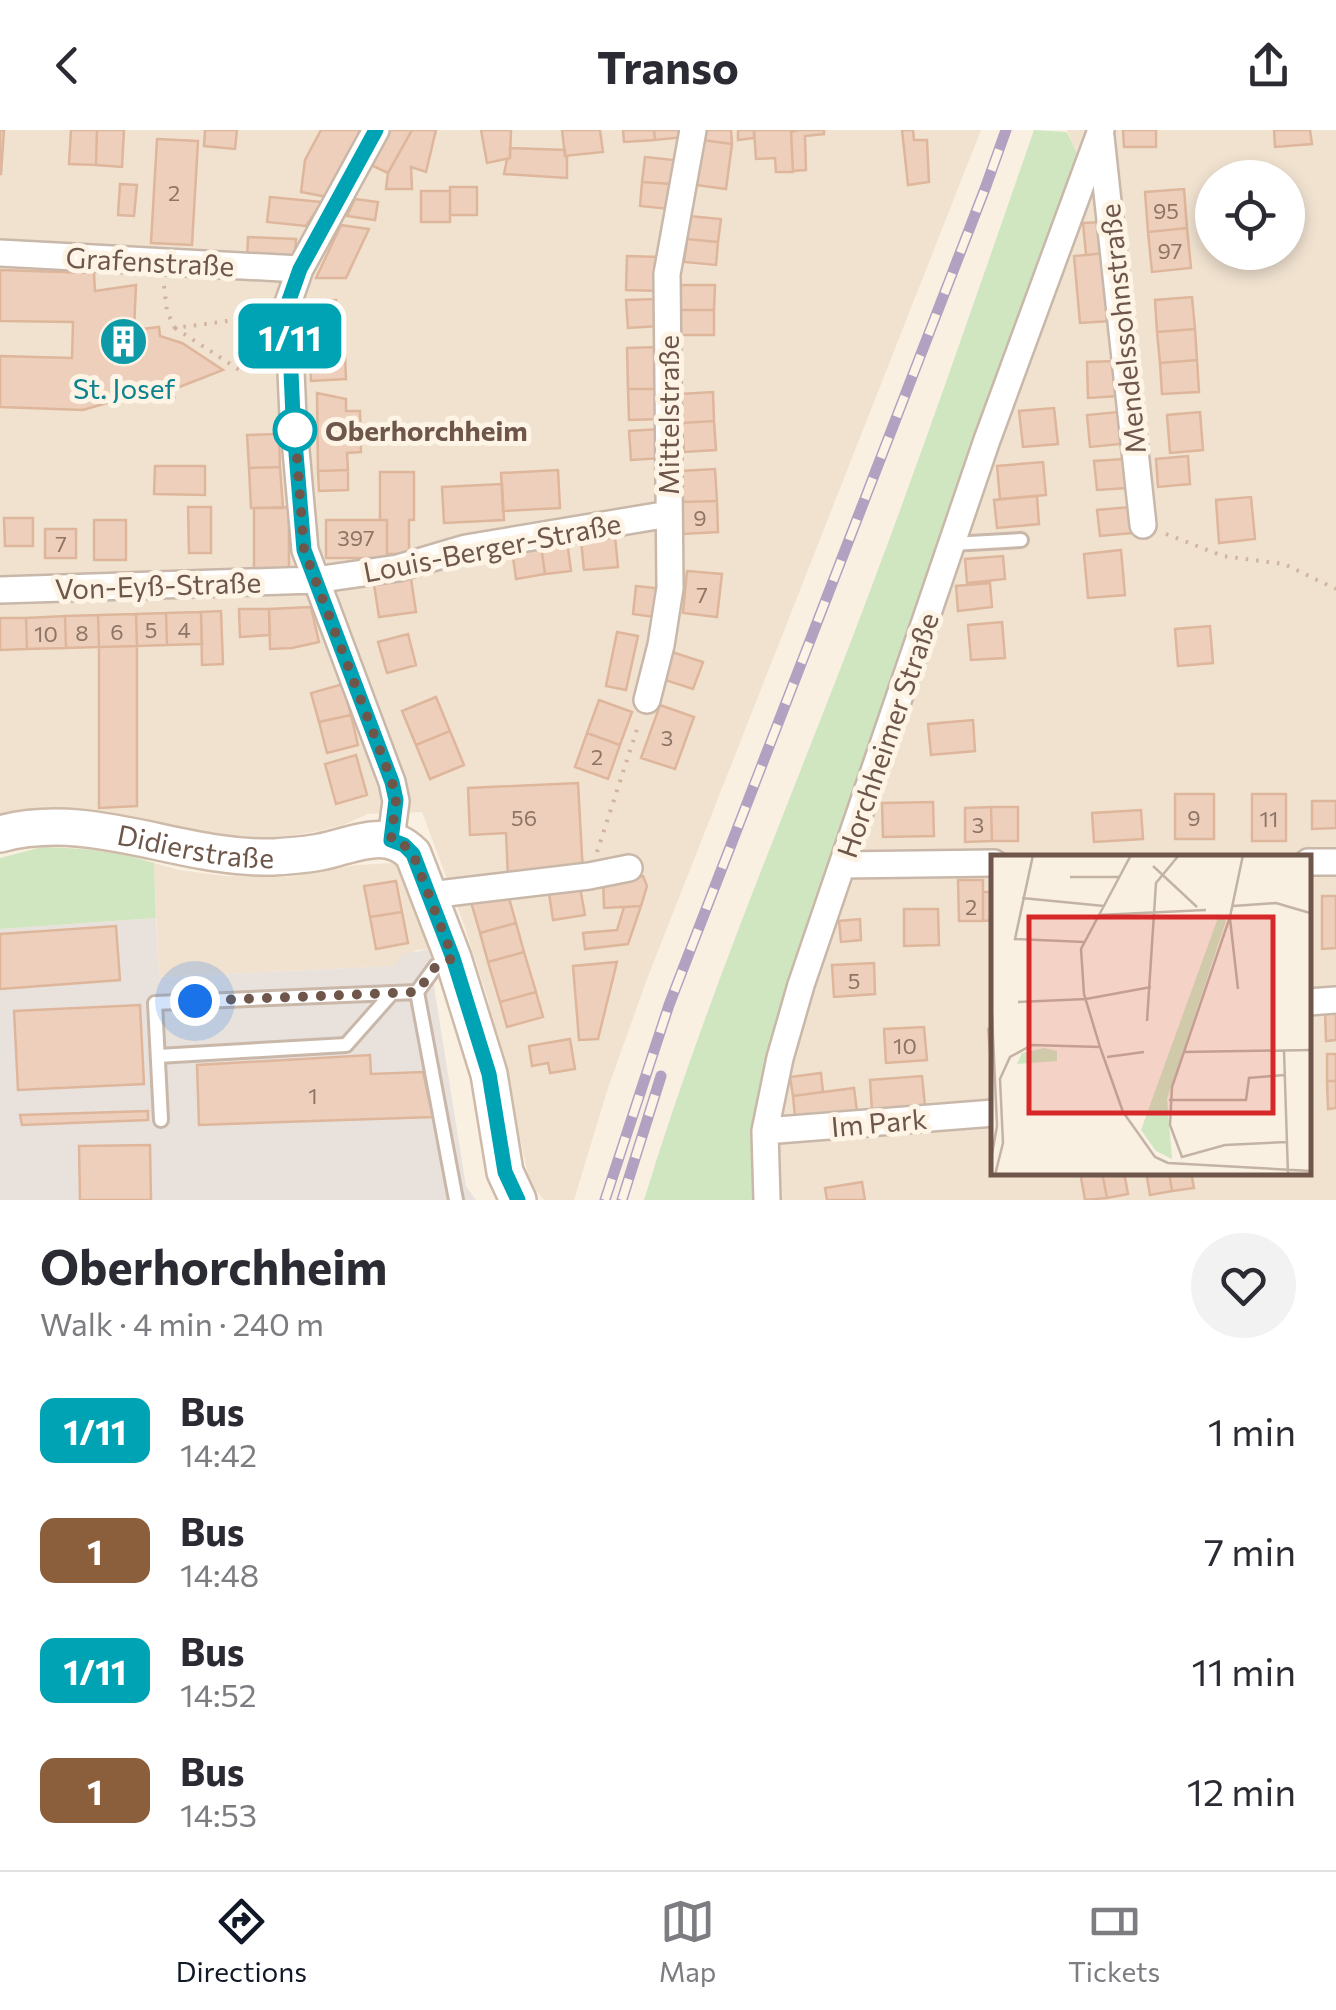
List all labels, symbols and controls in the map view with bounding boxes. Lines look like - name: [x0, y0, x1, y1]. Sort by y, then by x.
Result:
- icon: back: [40, 38, 95, 93]
- text: Transo: [597, 38, 739, 93]
- icon: share: [1241, 38, 1296, 93]
- map controls: [1195, 160, 1305, 270]
- button: locate: [1195, 160, 1305, 270]
- house number: 2: [168, 179, 180, 206]
- house number: 95: [1153, 197, 1179, 224]
- street label: Mendelssohnstraße: [1092, 202, 1152, 456]
- house number: 97: [1158, 237, 1182, 264]
- street label: Grafenstraße: [65, 240, 235, 282]
- line badge: 1/11: [220, 304, 360, 368]
- building icon: St. Josef: [98, 315, 150, 367]
- text: 1/11: [258, 315, 322, 358]
- street label: Mittelstraße: [651, 335, 685, 495]
- place label: St. Josef: [73, 371, 175, 405]
- marker: Oberhorchheim: [274, 409, 316, 451]
- place label: Oberhorchheim: [325, 413, 528, 447]
- house number: 9: [693, 504, 707, 531]
- street label: Louis-Berger-Straße: [360, 505, 624, 589]
- house number: 397: [337, 524, 375, 551]
- house number: 7: [55, 530, 67, 557]
- street label: Von-Eyß-Straße: [54, 564, 262, 606]
- house number: 7: [696, 581, 708, 608]
- street label: Horchheimer Straße: [829, 608, 945, 862]
- house number: 5: [145, 616, 157, 643]
- house number: 4: [177, 616, 191, 643]
- house number: 6: [110, 618, 124, 645]
- house number: 8: [75, 619, 89, 646]
- house number: 10: [34, 620, 58, 647]
- house number: 3: [661, 724, 673, 751]
- house number: 2: [591, 743, 603, 770]
- house number: 56: [511, 804, 537, 831]
- house number: 9: [1187, 804, 1201, 831]
- house number: 11: [1260, 805, 1278, 832]
- house number: 3: [972, 811, 984, 838]
- street label: Didierstraße: [115, 817, 274, 874]
- inset map: [991, 855, 1311, 1175]
- house number: 2: [965, 893, 977, 920]
- house number: 5: [848, 967, 860, 994]
- your location: [170, 976, 220, 1026]
- house number: 10: [893, 1032, 917, 1059]
- house number: 1: [308, 1082, 318, 1109]
- street label: Im Park: [830, 1101, 928, 1143]
- button: heart: [1191, 1233, 1296, 1338]
- text: Oberhorchheim: [40, 1236, 387, 1295]
- text: Walk · 4 min · 240 m: [40, 1303, 324, 1343]
- text: Bus: [180, 1387, 245, 1434]
- text: 1 min: [1208, 1407, 1296, 1454]
- text: 1/11: [63, 1409, 127, 1452]
- text: 14:42: [180, 1434, 257, 1474]
- text: Bus: [180, 1507, 245, 1554]
- text: 7 min: [1204, 1527, 1296, 1574]
- text: 1: [87, 1529, 103, 1572]
- text: 14:48: [180, 1554, 259, 1594]
- text: Bus: [180, 1627, 245, 1674]
- text: 11 min: [1192, 1647, 1296, 1694]
- text: 1/11: [63, 1649, 127, 1692]
- text: 14:52: [180, 1674, 257, 1714]
- text: Bus: [180, 1747, 245, 1794]
- text: 12 min: [1187, 1767, 1296, 1814]
- text: 1: [87, 1769, 103, 1812]
- text: 14:53: [180, 1794, 257, 1834]
- tab: Directions: [176, 1894, 307, 1988]
- tab: Map: [659, 1894, 716, 1988]
- tab: Tickets: [1068, 1894, 1160, 1988]

